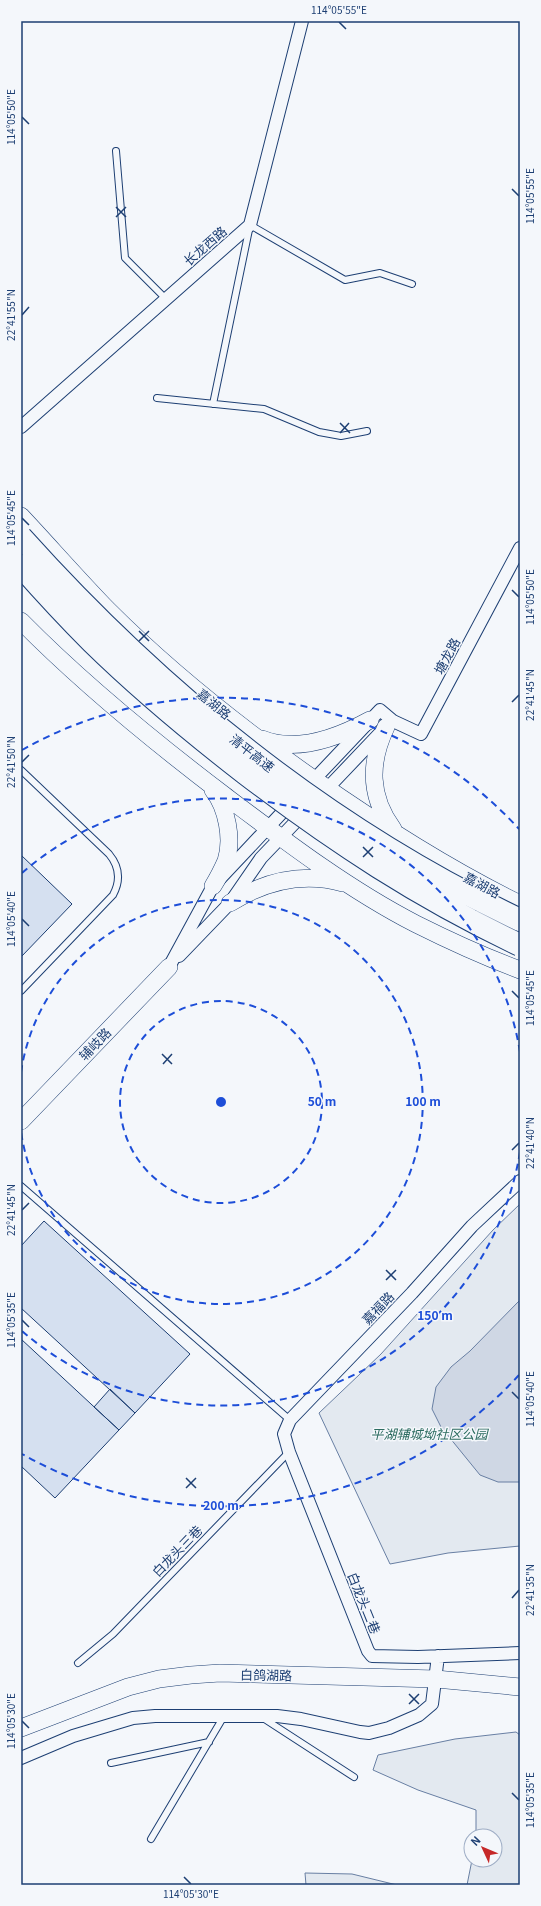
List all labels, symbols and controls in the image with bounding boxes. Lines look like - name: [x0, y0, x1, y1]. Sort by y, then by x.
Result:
- text: 114°05'55"E: [311, 2, 367, 17]
- text: 114°05'50"E: [3, 89, 18, 145]
- text: 114°05'55"E: [522, 168, 537, 224]
- street label: 长龙西路: [179, 221, 231, 270]
- text: 22°41'55"N: [3, 289, 18, 341]
- text: 114°05'45"E: [3, 490, 18, 546]
- text: 114°05'50"E: [522, 569, 537, 625]
- street label: 塘龙路: [429, 634, 464, 677]
- text: 22°41'45"N: [522, 669, 537, 721]
- street label: 嘉湖路: [193, 684, 235, 723]
- street label: 清平高速: [226, 729, 279, 776]
- text: 22°41'50"N: [3, 736, 18, 788]
- street label: 嘉湖路: [461, 867, 504, 902]
- text: 114°05'40"E: [3, 891, 18, 947]
- text: 114°05'45"E: [522, 970, 537, 1026]
- street label: 辅岐路: [74, 1023, 115, 1064]
- text: 50 m: [308, 1092, 336, 1109]
- text: 100 m: [405, 1092, 441, 1109]
- centre of rings: [214, 1095, 228, 1109]
- text: 22°41'40"N: [522, 1117, 537, 1169]
- text: 22°41'45"N: [3, 1184, 18, 1236]
- street label: 嘉福路: [357, 1287, 398, 1328]
- text: 114°05'35"E: [3, 1292, 18, 1348]
- text: 150 m: [417, 1306, 453, 1323]
- text: 114°05'40"E: [522, 1371, 537, 1427]
- park label: 平湖辅城坳社区公园: [370, 1424, 489, 1443]
- text: 200 m: [203, 1496, 239, 1513]
- street label: 白龙头三巷: [147, 1521, 206, 1581]
- text: 22°41'35"N: [522, 1564, 537, 1616]
- street label: 白龙头二巷: [343, 1569, 385, 1637]
- street label: 白鸽湖路: [240, 1665, 292, 1684]
- text: 114°05'30"E: [3, 1693, 18, 1749]
- text: 114°05'35"E: [522, 1772, 537, 1828]
- north arrow: [463, 1828, 503, 1868]
- text: N: [466, 1832, 484, 1849]
- text: 114°05'30"E: [163, 1886, 219, 1901]

